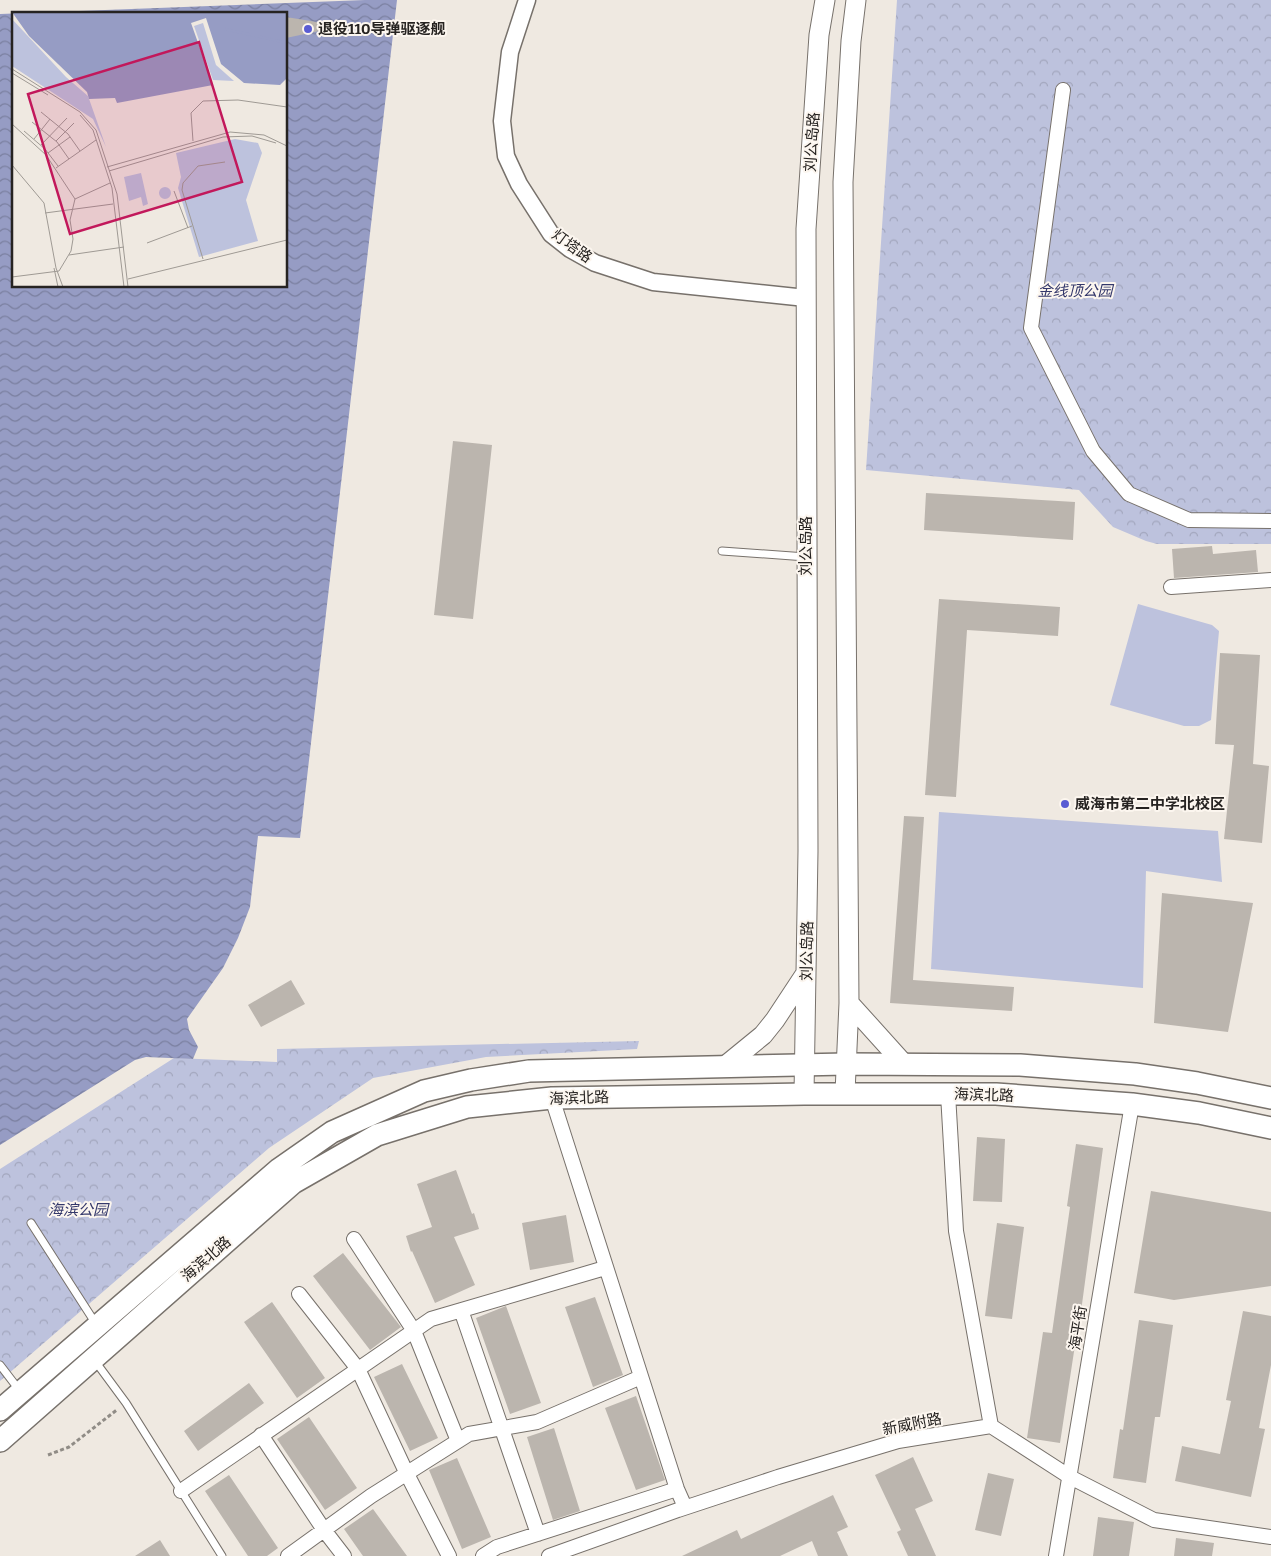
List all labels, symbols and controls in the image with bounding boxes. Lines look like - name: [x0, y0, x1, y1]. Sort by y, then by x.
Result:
- inset map: [12, 12, 288, 288]
- place label: 退役110导弹驱逐舰: [318, 20, 446, 38]
- marker: 退役110导弹驱逐舰: [302, 23, 314, 35]
- street label: 刘公岛路: [801, 111, 823, 173]
- street label: 灯塔路: [549, 225, 595, 267]
- park label: 金线顶公园: [1037, 282, 1114, 300]
- street label: 刘公岛路: [797, 516, 815, 576]
- place label: 威海市第二中学北校区: [1075, 795, 1225, 813]
- marker: 威海市第二中学北校区: [1059, 798, 1071, 810]
- street label: 刘公岛路: [797, 921, 817, 981]
- street label: 海滨北路: [954, 1085, 1014, 1105]
- street label: 海滨北路: [549, 1088, 609, 1108]
- park label: 海滨公园: [48, 1201, 110, 1219]
- street label: 海滨北路: [177, 1233, 235, 1285]
- street label: 海平街: [1066, 1304, 1090, 1352]
- street label: 新威附路: [881, 1409, 943, 1439]

